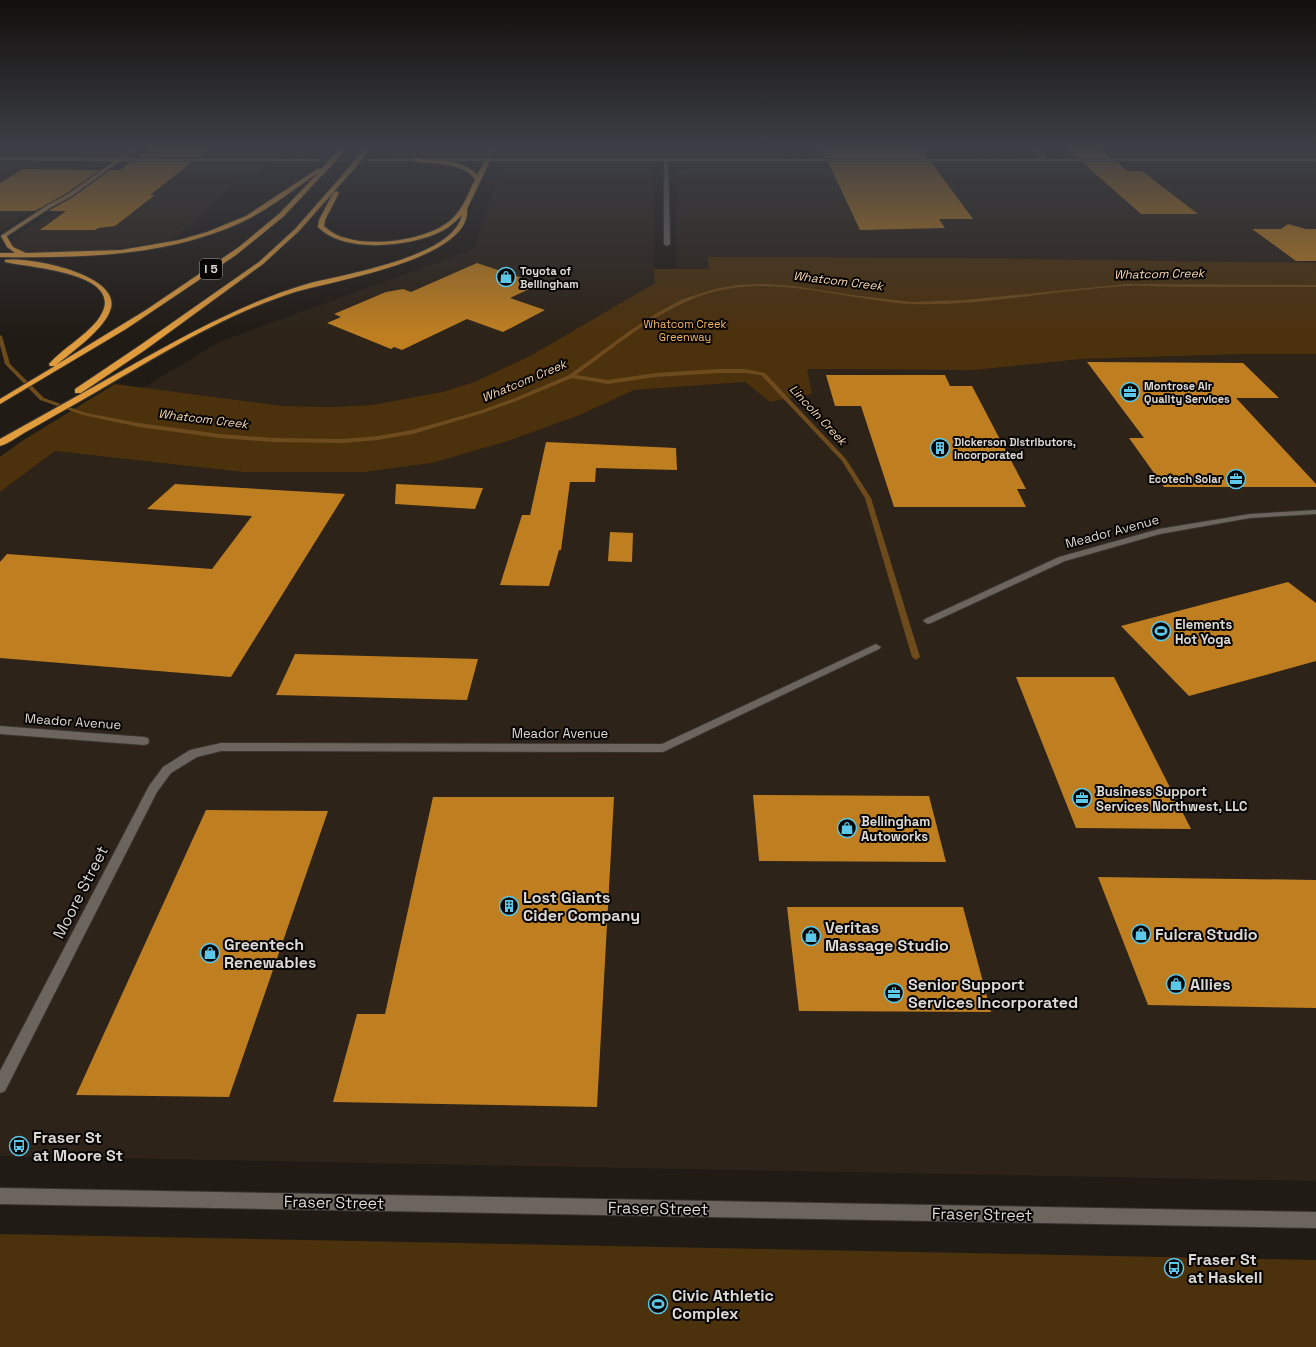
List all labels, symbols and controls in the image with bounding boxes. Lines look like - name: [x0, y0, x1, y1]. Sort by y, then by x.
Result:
- road number: I 5: [200, 259, 222, 279]
- place label: Toyota of Bellingham: [520, 264, 579, 291]
- water label: Whatcom Creek: [1114, 265, 1206, 283]
- shop icon: Toyota of Bellingham: [495, 266, 517, 288]
- water label: Whatcom Creek: [792, 268, 885, 295]
- park label: Whatcom Creek Greenway: [644, 317, 726, 344]
- water label: Whatcom Creek: [479, 355, 570, 406]
- place label: Montrose Air Quality Services: [1144, 379, 1230, 406]
- water label: Lincoln Creek: [786, 381, 851, 450]
- office icon: Montrose Air Quality Services: [1119, 381, 1141, 403]
- water label: Whatcom Creek: [157, 406, 250, 433]
- place label: Dickerson Distributors, Incorporated: [954, 435, 1076, 462]
- building icon: Dickerson Distributors, Incorporated: [929, 437, 951, 459]
- office icon: Ecotech Solar: [1225, 468, 1247, 490]
- place label: Ecotech Solar: [1149, 472, 1223, 486]
- street label: Meador Avenue: [1063, 511, 1161, 552]
- place label: Elements Hot Yoga: [1175, 616, 1233, 648]
- sports icon: Elements Hot Yoga: [1150, 620, 1172, 642]
- street label: Meador Avenue: [24, 710, 122, 733]
- street label: Meador Avenue: [512, 725, 608, 742]
- place label: Business Support Services Northwest, LLC: [1096, 783, 1247, 815]
- office icon: Business Support Services Northwest, LLC: [1071, 787, 1093, 809]
- place label: Bellingham Autoworks: [861, 813, 930, 845]
- shop icon: Bellingham Autoworks: [836, 817, 858, 839]
- street label: Moore Street: [48, 842, 113, 942]
- place label: Lost Giants Cider Company: [523, 887, 640, 926]
- building icon: Lost Giants Cider Company: [498, 895, 520, 917]
- place label: Veritas Massage Studio: [825, 917, 949, 956]
- shop icon: Fulcra Studio: [1130, 923, 1152, 945]
- place label: Fulcra Studio: [1155, 924, 1258, 945]
- shop icon: Veritas Massage Studio: [800, 925, 822, 947]
- place label: Greentech Renewables: [224, 934, 316, 973]
- shop icon: Greentech Renewables: [199, 942, 221, 964]
- shop icon: Allies: [1165, 973, 1187, 995]
- place label: Senior Support Services Incorporated: [908, 974, 1078, 1013]
- place label: Allies: [1190, 974, 1231, 995]
- office icon: Senior Support Services Incorporated: [883, 982, 905, 1004]
- place label: Fraser St at Moore St: [33, 1127, 123, 1166]
- bus stop icon: Fraser St at Moore St: [8, 1135, 30, 1157]
- street label: Fraser Street: [284, 1191, 384, 1214]
- street label: Fraser Street: [608, 1197, 708, 1220]
- street label: Fraser Street: [932, 1203, 1032, 1226]
- place label: Fraser St at Haskell: [1188, 1249, 1262, 1288]
- bus stop icon: Fraser St at Haskell: [1163, 1257, 1185, 1279]
- place label: Civic Athletic Complex: [672, 1285, 774, 1324]
- sports icon: Civic Athletic Complex: [647, 1293, 669, 1315]

